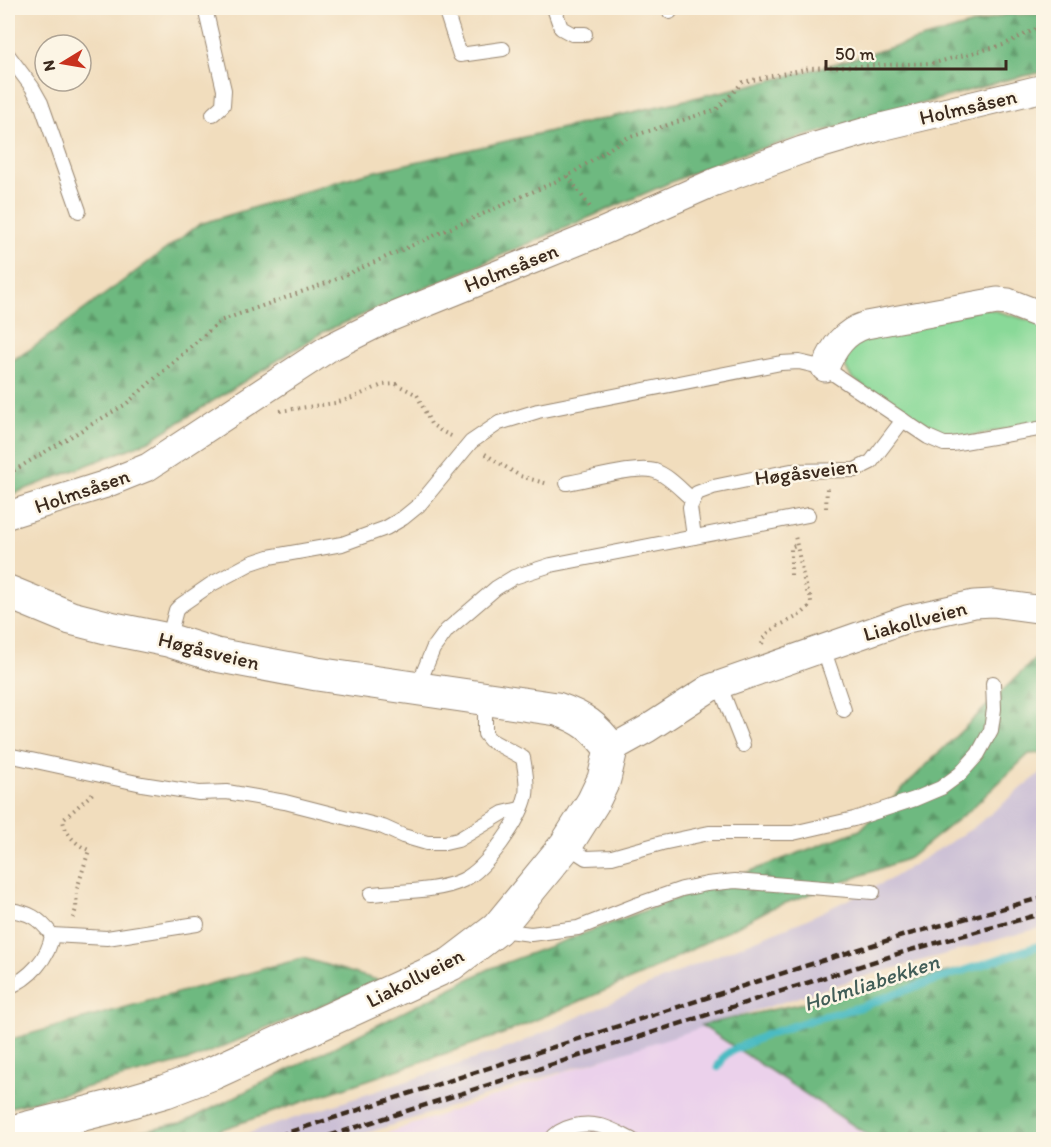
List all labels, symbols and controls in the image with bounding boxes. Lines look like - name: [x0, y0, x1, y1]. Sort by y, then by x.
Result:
- north arrow: [33, 33, 93, 93]
- scale bar: [826, 33, 1006, 71]
- text: 50 m: [835, 43, 875, 65]
- text: N: [38, 59, 59, 73]
- street label: Holmsåsen: [917, 83, 1019, 130]
- street label: Holmsåsen: [460, 237, 561, 298]
- street label: Høgåsveien: [753, 453, 859, 490]
- street label: Holmsåsen: [31, 463, 133, 518]
- street label: Liakollveien: [860, 595, 969, 646]
- street label: Høgåsveien: [156, 626, 262, 675]
- street label: Liakollveien: [362, 942, 468, 1013]
- water label: Holmliabekken: [800, 948, 943, 1017]

